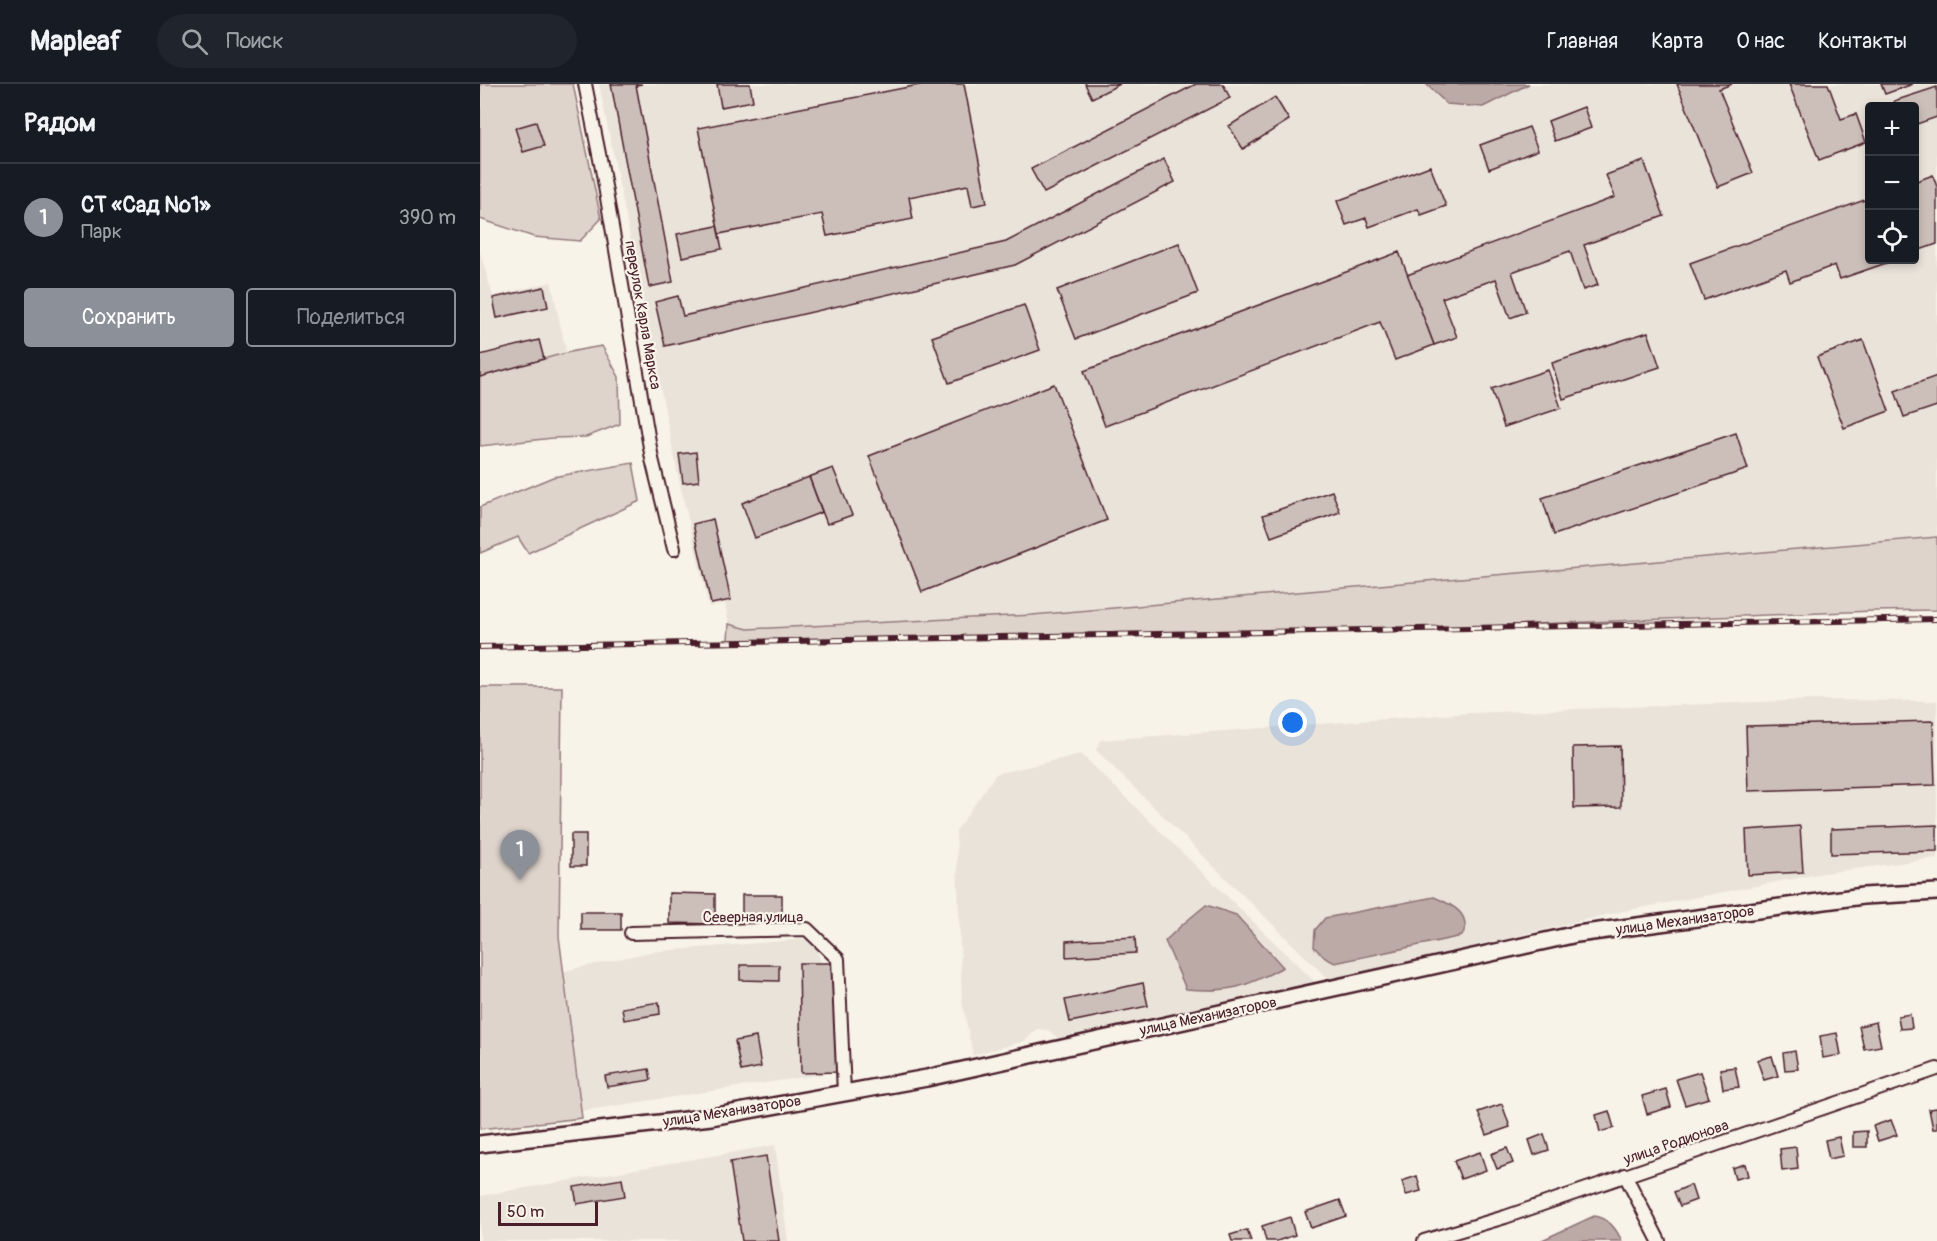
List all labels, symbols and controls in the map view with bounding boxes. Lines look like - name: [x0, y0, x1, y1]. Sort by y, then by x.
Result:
- search box: [157, 14, 577, 68]
- text: Mapleaf: [30, 24, 121, 59]
- icon: search: [178, 25, 211, 58]
- text: Поиск: [226, 27, 284, 55]
- text: Главная: [1547, 28, 1618, 55]
- text: Карта: [1651, 28, 1703, 55]
- text: О нас: [1736, 28, 1785, 55]
- text: Контакты: [1818, 28, 1907, 55]
- map controls: [1865, 102, 1919, 264]
- button: +: [1865, 102, 1919, 156]
- text: Рядом: [24, 107, 96, 139]
- button: −: [1865, 156, 1919, 210]
- text: СТ «Сад №1»: [81, 191, 211, 219]
- text: 1: [40, 205, 47, 230]
- text: 390 m: [399, 205, 456, 230]
- button: locate: [1865, 210, 1919, 264]
- text: Парк: [81, 219, 122, 244]
- street label: переулок Карла Маркса: [620, 239, 665, 391]
- button: Сохранить: [24, 288, 234, 347]
- button: Поделиться: [246, 288, 456, 347]
- your location: [1278, 708, 1307, 737]
- pin: 1: [500, 830, 540, 880]
- street label: улица Механизаторов: [1614, 901, 1756, 940]
- street label: Северная улица: [703, 908, 803, 927]
- street label: улица Механизаторов: [1137, 993, 1278, 1041]
- street label: улица Механизаторов: [661, 1091, 803, 1132]
- street label: улица Родионова: [1620, 1116, 1731, 1170]
- scale bar: [498, 1199, 598, 1226]
- text: 50 m: [507, 1202, 544, 1222]

